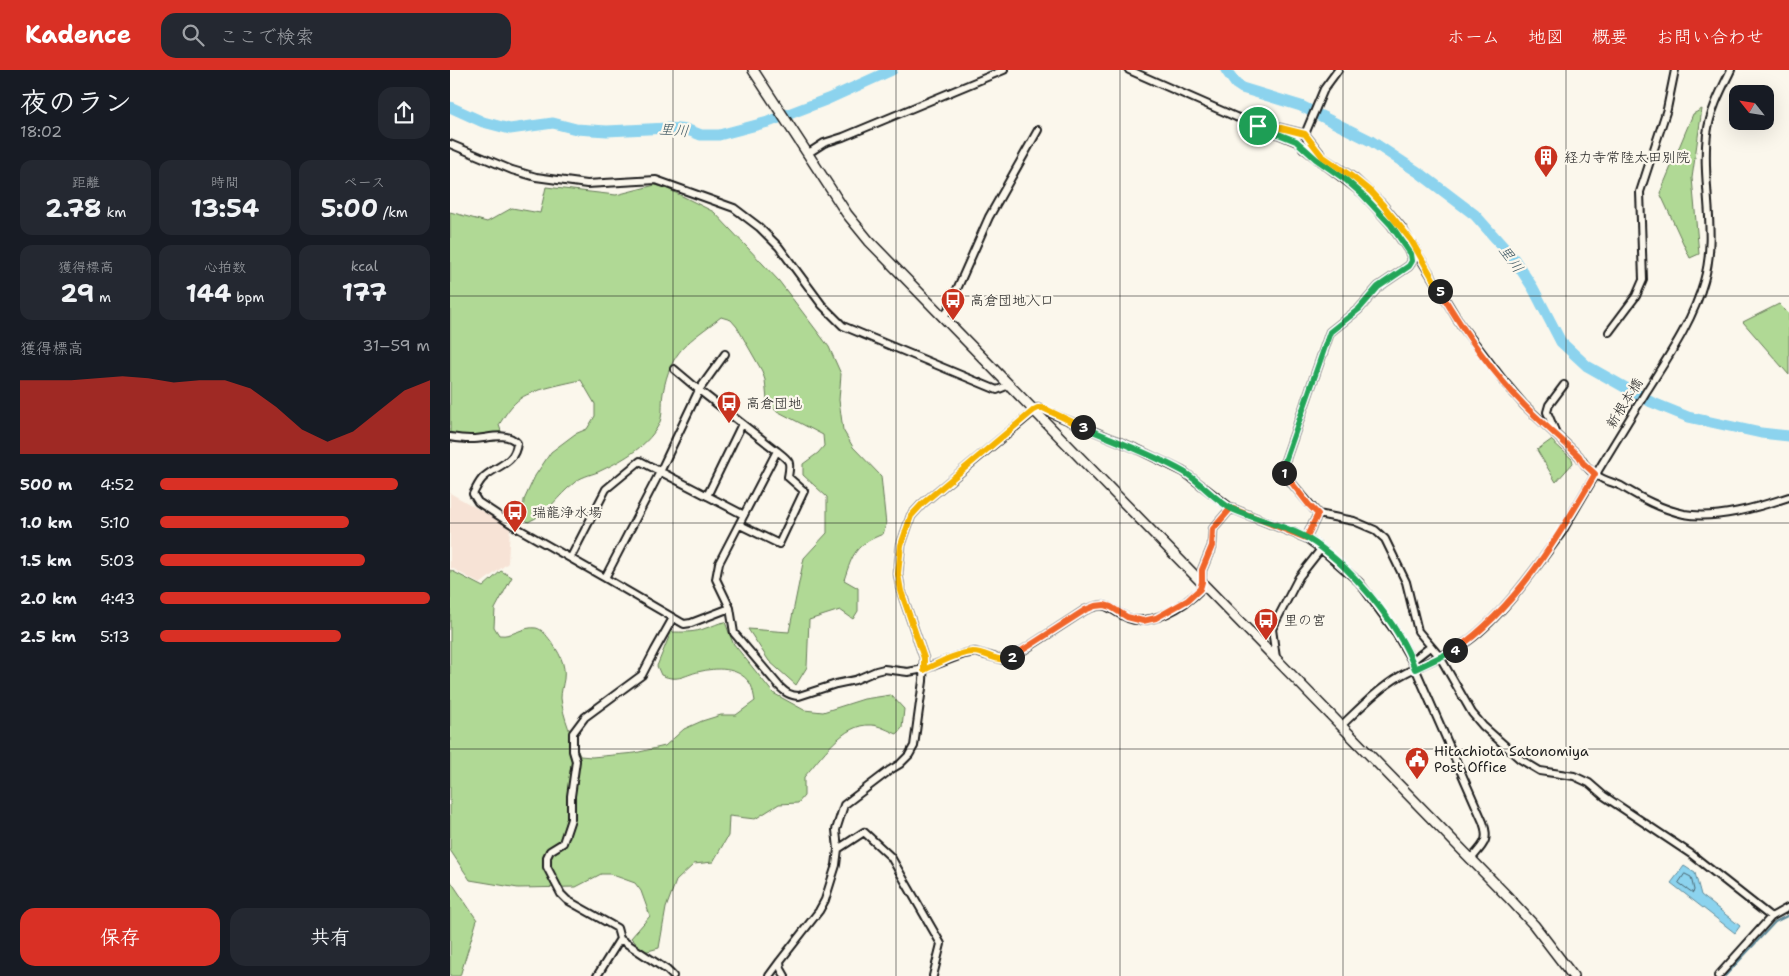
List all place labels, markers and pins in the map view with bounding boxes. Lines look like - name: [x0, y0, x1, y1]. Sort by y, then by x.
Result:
- pin: [1237, 105, 1279, 147]
- building icon: 経力寺常陸太田別院: [1533, 144, 1559, 178]
- place label: 経力寺常陸太田別院: [1564, 148, 1690, 166]
- pin: 5: [1428, 278, 1452, 304]
- bus stop icon: 高倉団地入口: [940, 287, 966, 321]
- place label: 高倉団地入口: [970, 291, 1054, 309]
- bus stop icon: 高倉団地: [716, 390, 742, 424]
- place label: 高倉団地: [746, 394, 802, 412]
- pin: 3: [1070, 414, 1096, 440]
- pin: 1: [1272, 460, 1296, 486]
- bus stop icon: 瑞龍浄水場: [502, 499, 528, 533]
- place label: 瑞龍浄水場: [532, 503, 602, 521]
- bus stop icon: 里の宮: [1253, 607, 1279, 641]
- place label: 里の宮: [1284, 611, 1326, 629]
- pin: 4: [1442, 638, 1468, 662]
- pin: 2: [1000, 644, 1024, 670]
- place label: Hitachiota Satonomiya Post Office: [1434, 742, 1589, 776]
- public building icon: Hitachiota Satonomiya Post Office: [1404, 746, 1430, 780]

